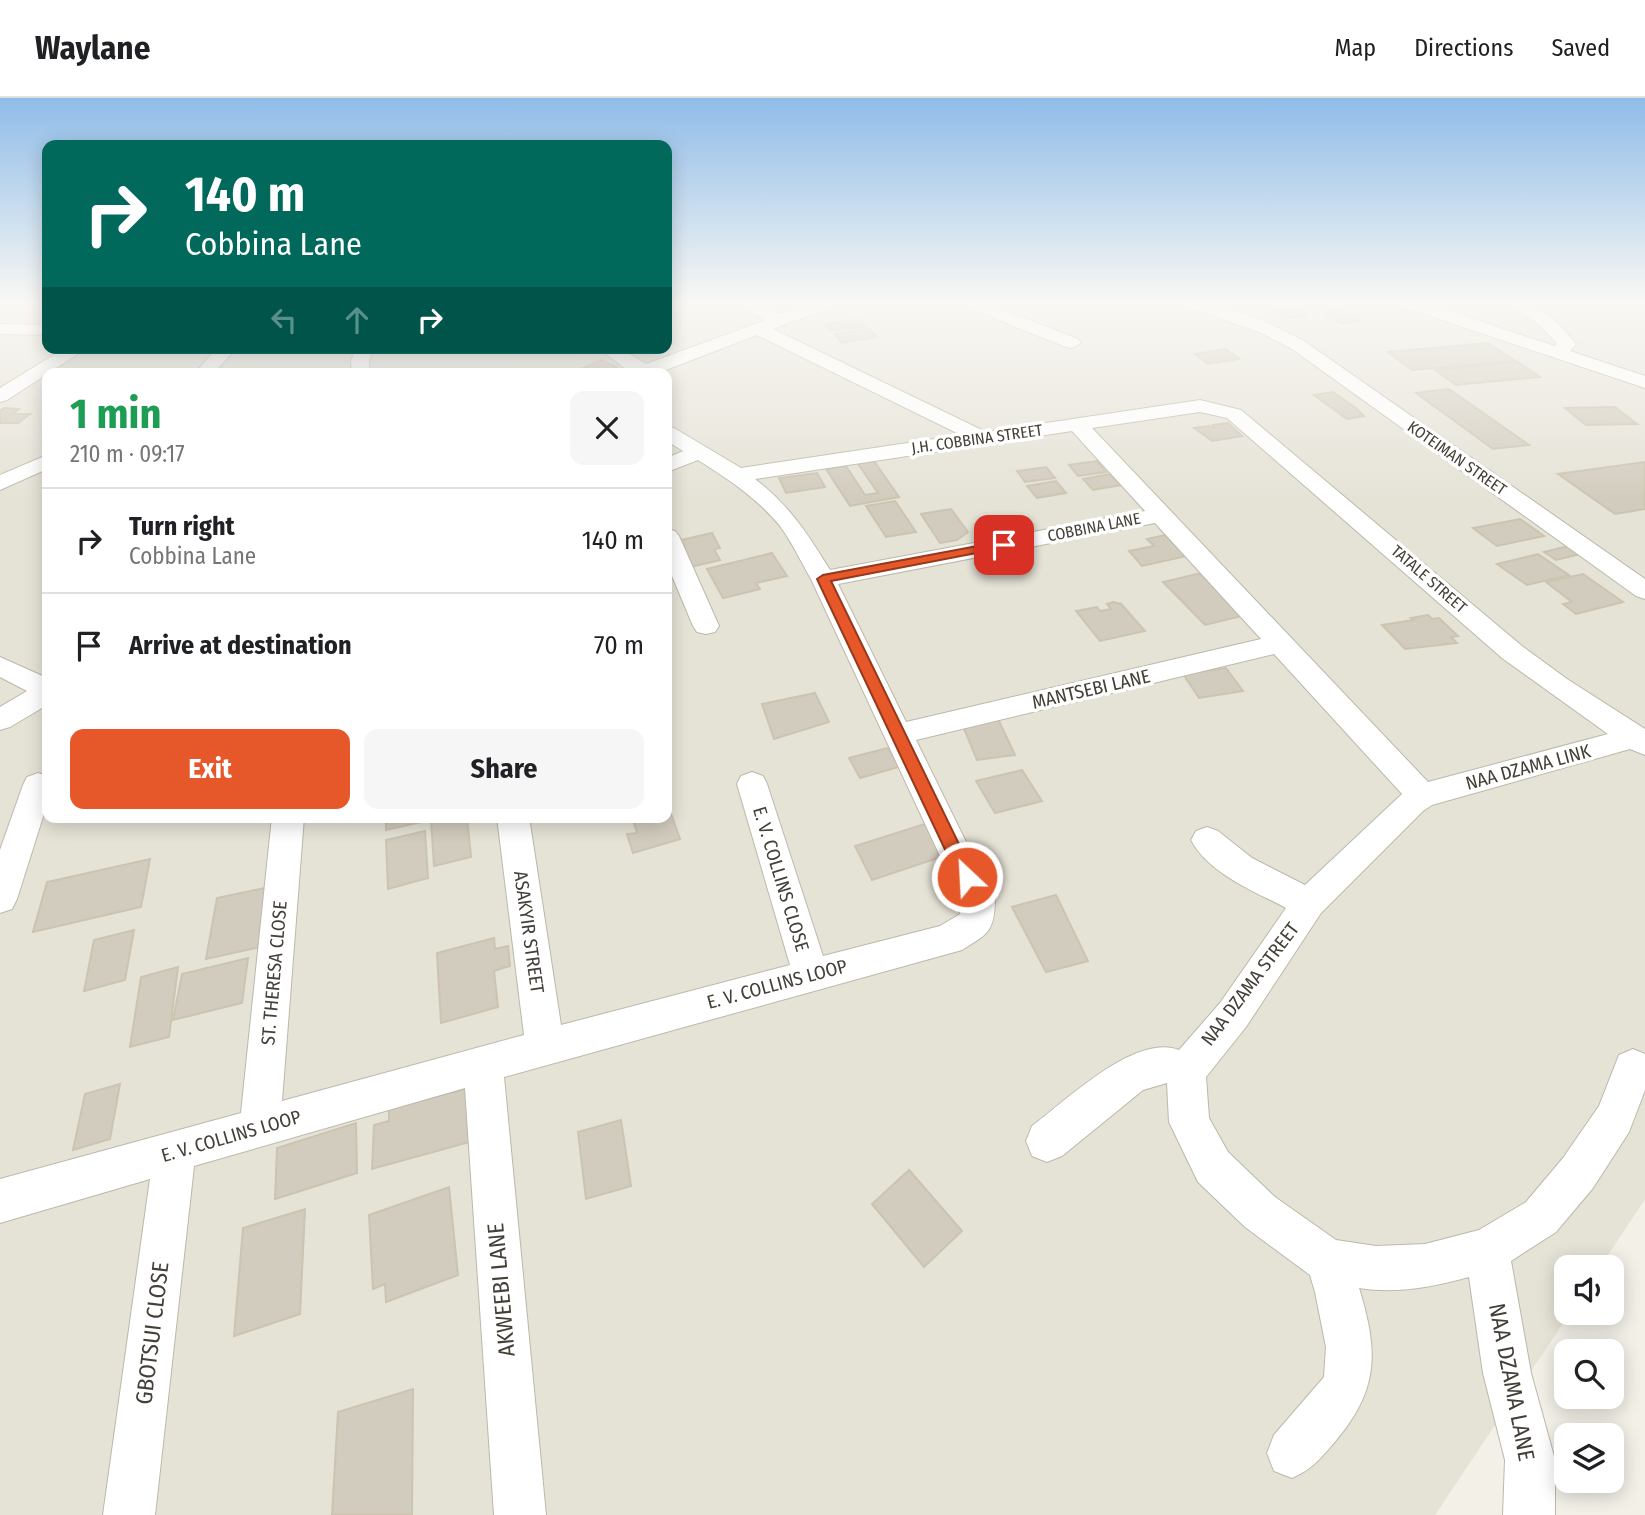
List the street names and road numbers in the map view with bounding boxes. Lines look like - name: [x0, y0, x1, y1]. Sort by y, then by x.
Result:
- street label: KOTEIMAN STREET: [1404, 417, 1511, 499]
- street label: J.H. COBBINA STREET: [910, 420, 1044, 458]
- street label: COBBINA LANE: [1046, 509, 1142, 545]
- street label: TATALE STREET: [1387, 541, 1471, 617]
- street label: MANTSEBI LANE: [1030, 664, 1152, 714]
- street label: NAA DZAMA LINK: [1463, 739, 1594, 795]
- street label: E. V. COLLINS CLOSE: [748, 804, 814, 954]
- street label: ASAKYIR STREET: [509, 869, 549, 995]
- street label: ST. THERESA CLOSE: [256, 900, 292, 1046]
- street label: NAA DZAMA STREET: [1196, 918, 1304, 1050]
- street label: E. V. COLLINS LOOP: [704, 954, 850, 1014]
- street label: E. V. COLLINS LOOP: [158, 1105, 304, 1167]
- street label: AKWEEBI LANE: [481, 1222, 521, 1358]
- street label: GBOTSUI CLOSE: [129, 1260, 175, 1406]
- street label: NAA DZAMA LANE: [1483, 1301, 1541, 1463]

